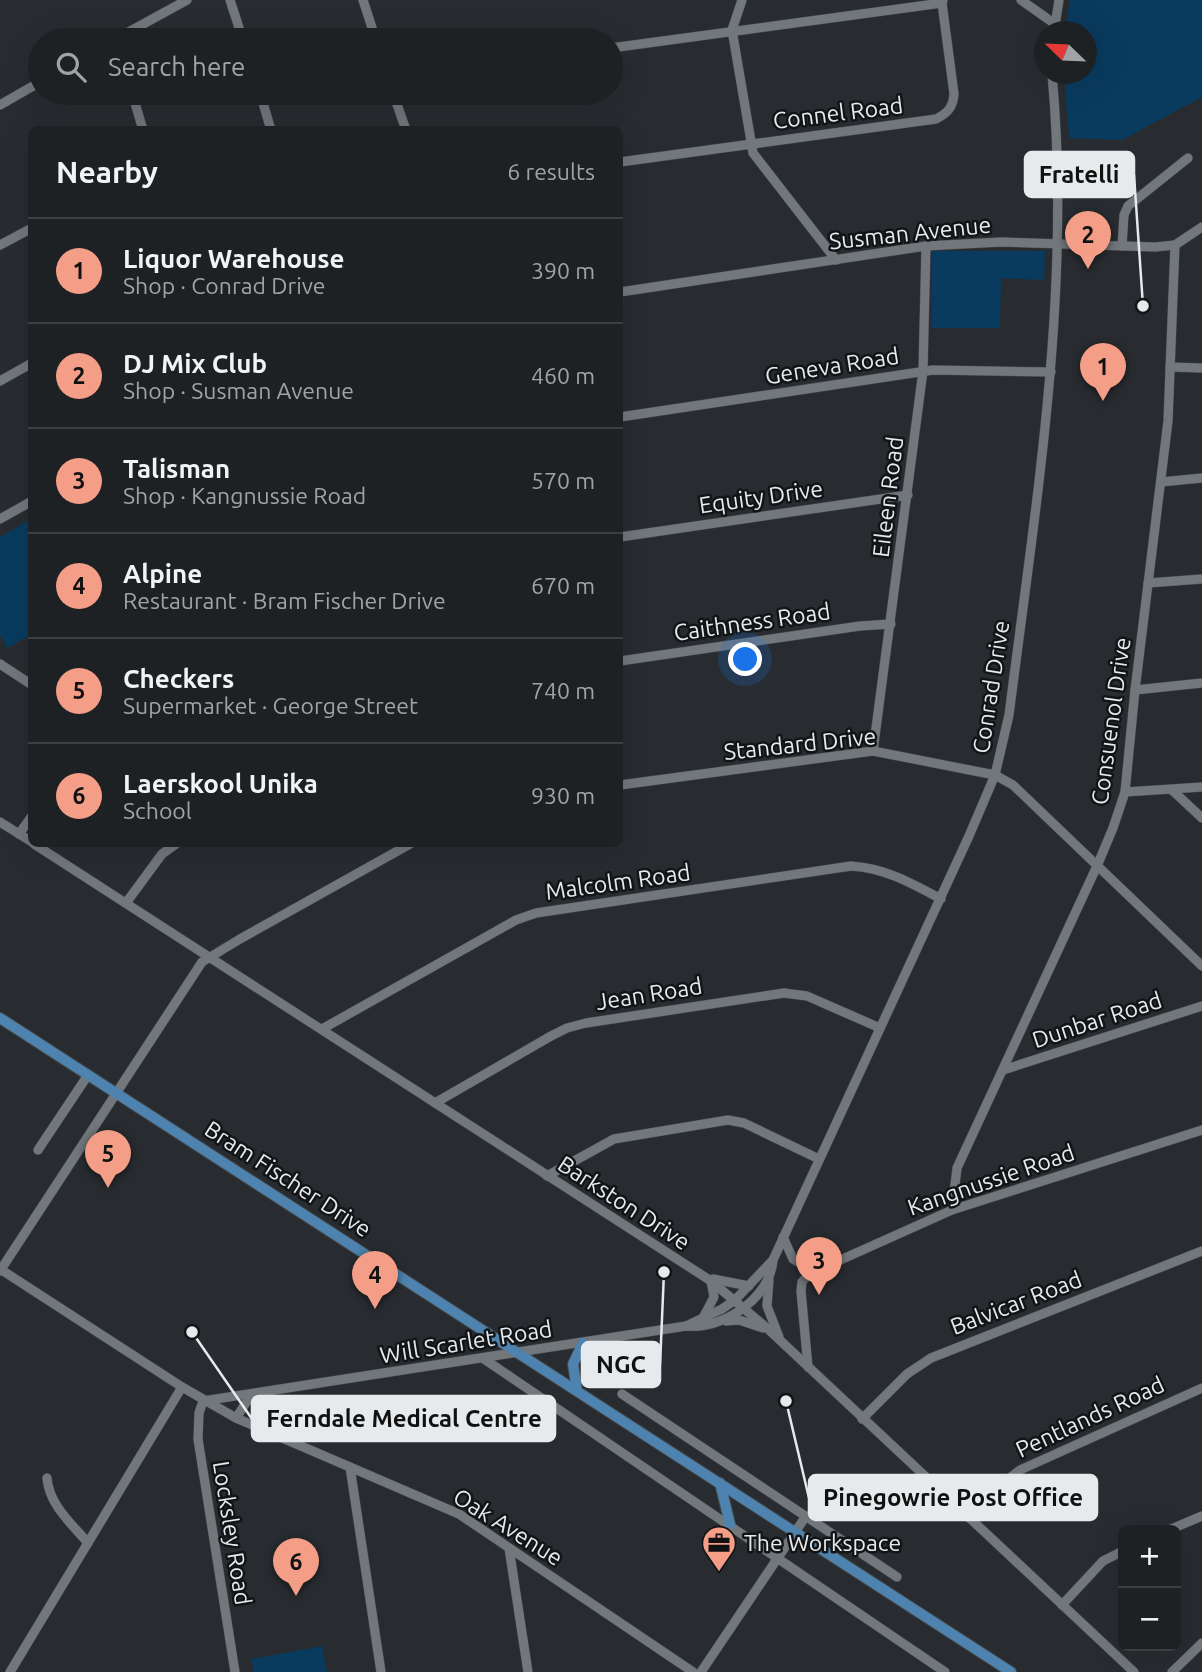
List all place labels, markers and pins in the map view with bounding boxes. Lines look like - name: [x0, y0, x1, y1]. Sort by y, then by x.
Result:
- callout: Fratelli: [1025, 152, 1134, 197]
- pin: 2: [1065, 211, 1111, 269]
- pin: 1: [1080, 343, 1126, 401]
- pin: 5: [85, 1130, 131, 1188]
- pin: 3: [796, 1237, 842, 1295]
- pin: 4: [352, 1251, 398, 1309]
- callout: NGC: [582, 1342, 660, 1387]
- callout: Ferndale Medical Centre: [252, 1396, 555, 1441]
- callout: Pinegowrie Post Office: [809, 1475, 1097, 1520]
- office icon: The Workspace: [700, 1524, 738, 1573]
- place label: The Workspace: [744, 1530, 901, 1555]
- pin: 6: [273, 1538, 319, 1596]

